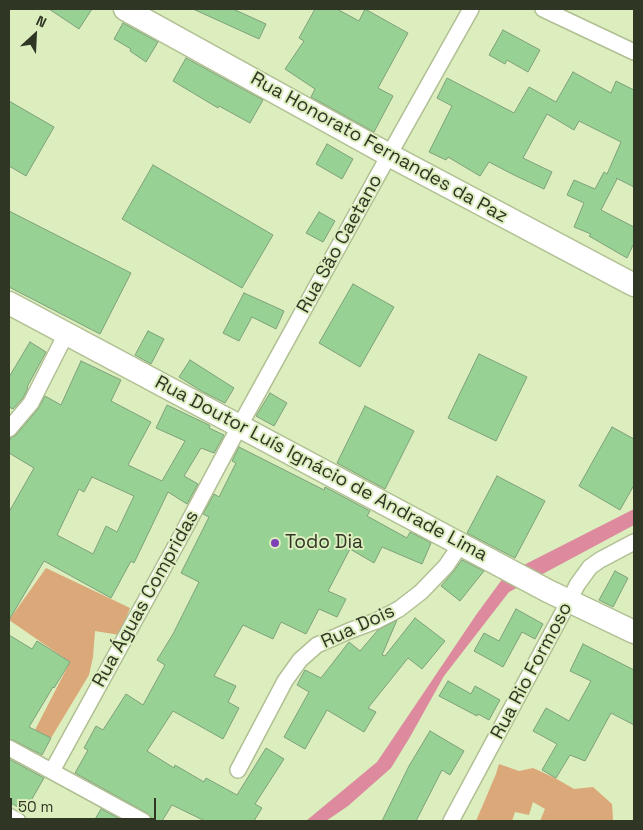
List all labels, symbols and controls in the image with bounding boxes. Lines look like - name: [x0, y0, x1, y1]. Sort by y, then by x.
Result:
- north arrow: [10, 10, 60, 60]
- text: N: [33, 11, 49, 32]
- street label: Rua Honorato Fernandes da Paz: [246, 68, 512, 228]
- street label: Rua São Caetano: [292, 171, 388, 317]
- street label: Rua Doutor Luís Ignácio de Andrade Lima: [151, 371, 491, 567]
- street label: Rua Águas Compridas: [88, 507, 204, 691]
- place label: Todo Dia: [285, 532, 363, 554]
- marker: Todo Dia: [269, 537, 281, 549]
- street label: Rua Rio Formoso: [486, 599, 578, 743]
- street label: Rua Dois: [318, 600, 398, 654]
- scale bar: [12, 788, 159, 820]
- text: 50 m: [18, 797, 53, 816]

